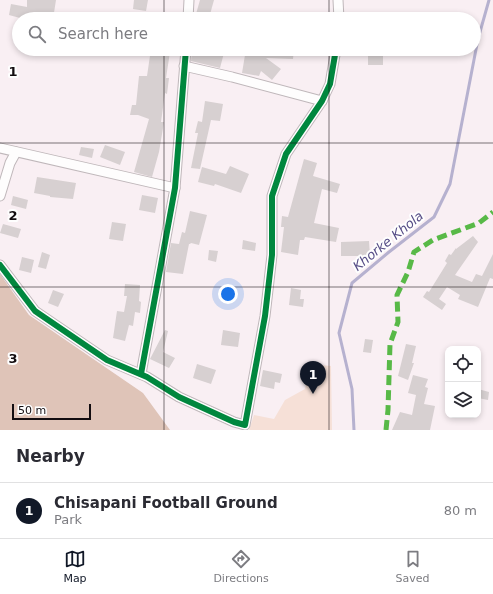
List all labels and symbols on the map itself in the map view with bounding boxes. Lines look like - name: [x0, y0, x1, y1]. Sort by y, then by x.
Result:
- text: 1: [8, 64, 18, 79]
- text: 2: [8, 208, 18, 223]
- water label: Khorke Khola: [350, 208, 426, 274]
- your location: [218, 284, 238, 304]
- text: 3: [8, 351, 18, 366]
- pin: 1: [300, 361, 326, 394]
- scale bar: [12, 402, 91, 421]

